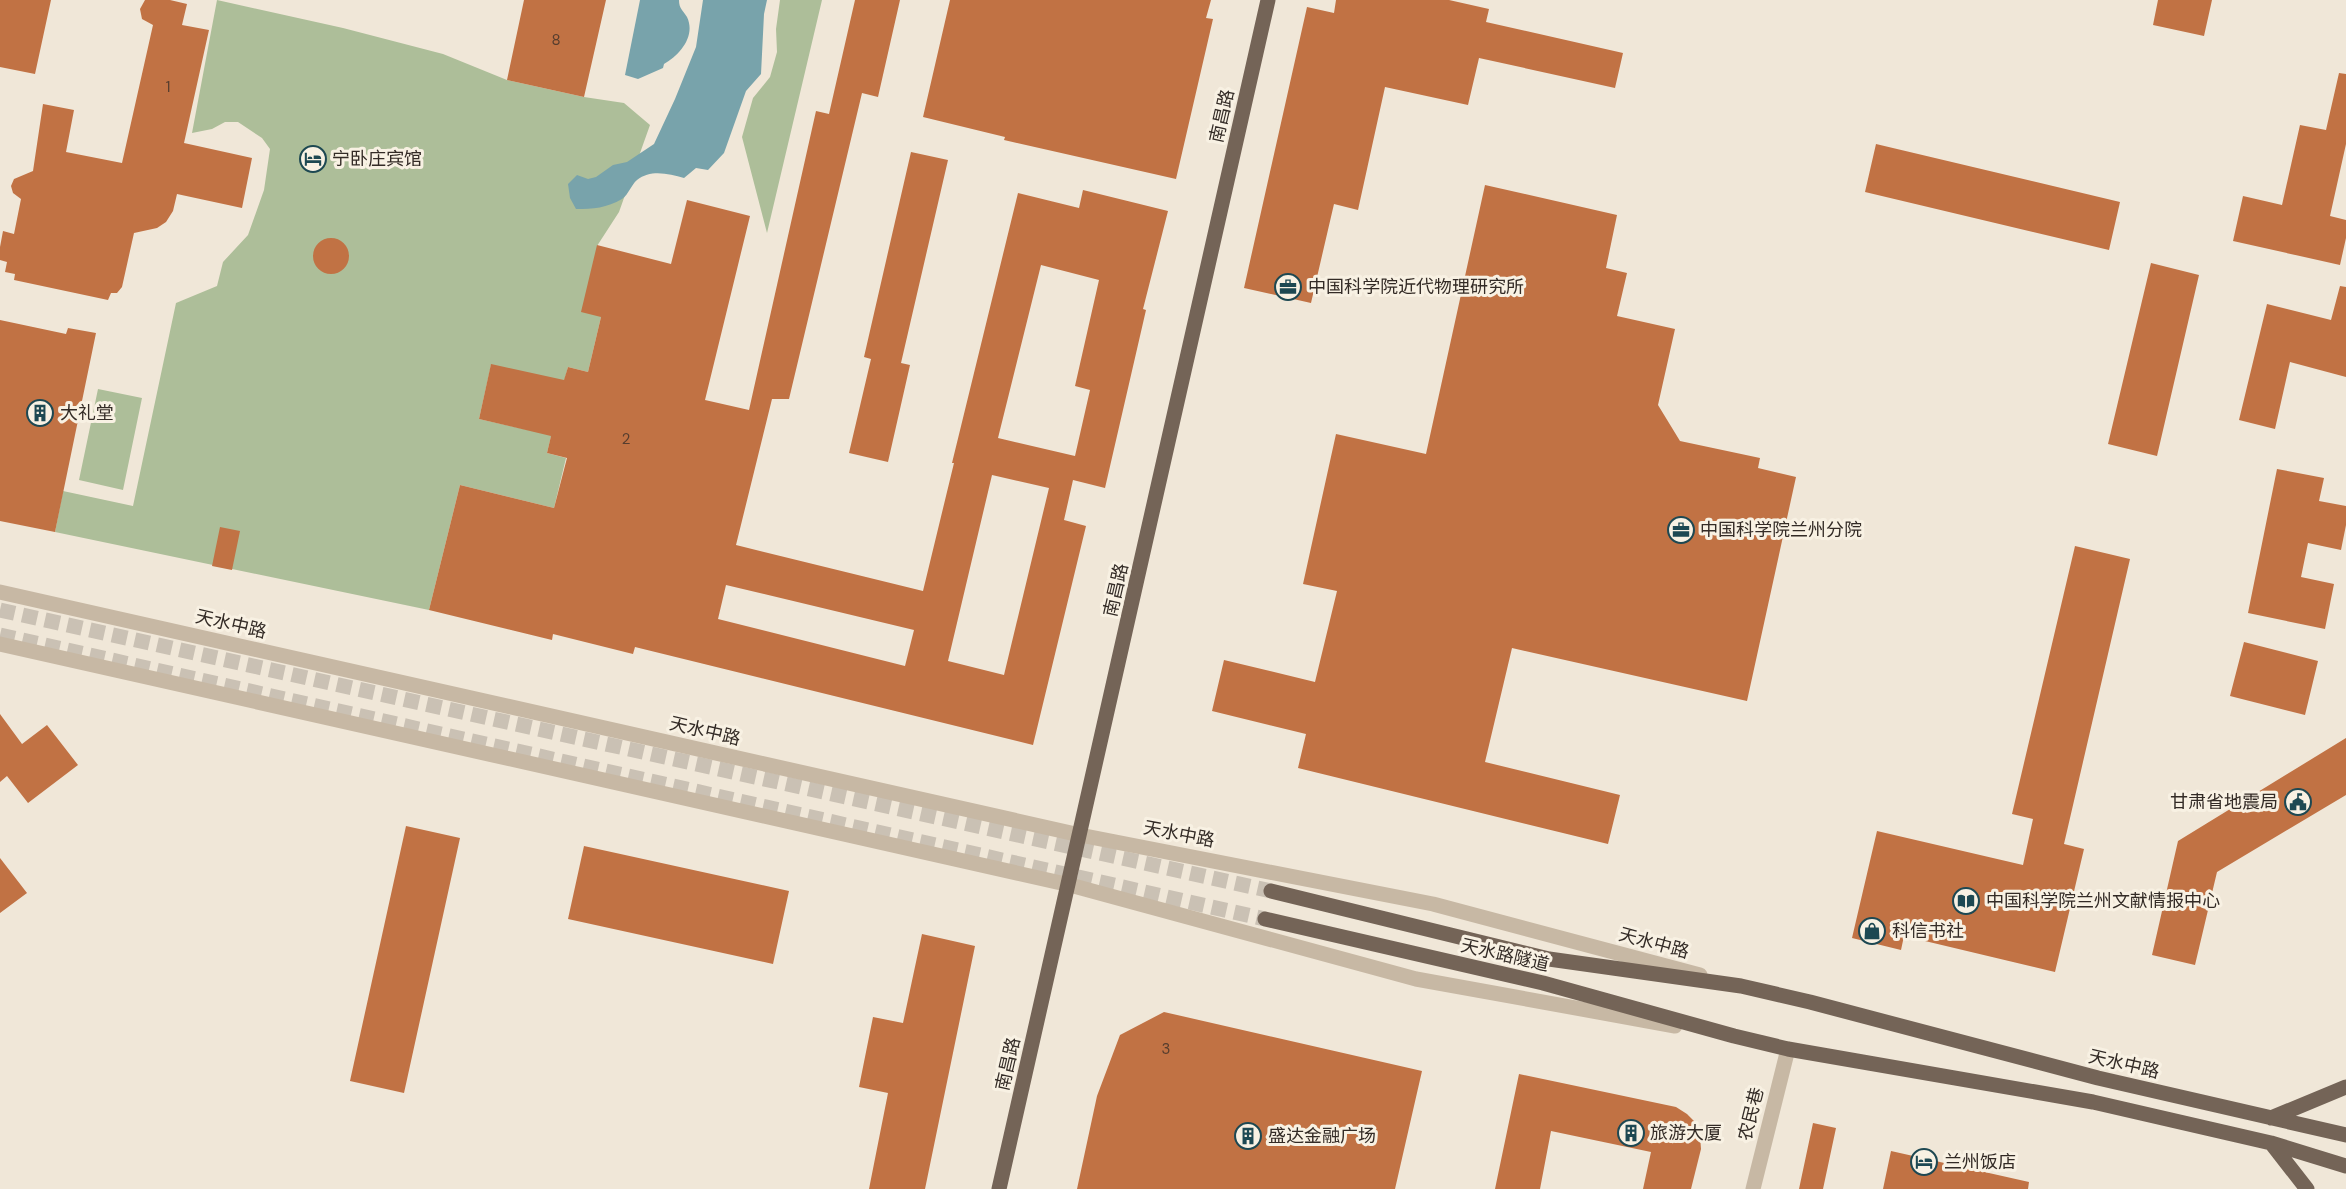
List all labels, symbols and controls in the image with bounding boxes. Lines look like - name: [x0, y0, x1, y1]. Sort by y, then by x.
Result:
- house number: 8: [551, 30, 561, 50]
- house number: 1: [166, 77, 170, 97]
- street label: 南昌路: [1204, 87, 1240, 145]
- hotel icon: 宁卧庄宾馆: [298, 144, 328, 174]
- place label: 宁卧庄宾馆: [332, 147, 422, 171]
- office icon: 中国科学院近代物理研究所: [1273, 272, 1303, 302]
- place label: 中国科学院近代物理研究所: [1308, 275, 1524, 299]
- building icon: 大礼堂: [25, 398, 55, 428]
- place label: 大礼堂: [60, 401, 114, 425]
- house number: 2: [622, 429, 630, 449]
- office icon: 中国科学院兰州分院: [1666, 515, 1696, 545]
- place label: 中国科学院兰州分院: [1700, 518, 1862, 542]
- street label: 南昌路: [1098, 561, 1134, 619]
- street label: 天水中路: [193, 604, 269, 644]
- street label: 天水中路: [667, 711, 743, 751]
- public building icon: 甘肃省地震局: [2283, 787, 2313, 817]
- place label: 甘肃省地震局: [2170, 790, 2278, 814]
- street label: 天水中路: [1141, 815, 1217, 853]
- library icon: 中国科学院兰州文献情报中心: [1951, 886, 1981, 916]
- place label: 中国科学院兰州文献情报中心: [1986, 889, 2220, 913]
- shop icon: 科信书社: [1857, 916, 1887, 946]
- place label: 科信书社: [1892, 919, 1964, 943]
- street label: 天水中路: [1616, 922, 1692, 964]
- street label: 天水路隧道: [1458, 933, 1552, 977]
- street label: 南昌路: [990, 1035, 1026, 1093]
- house number: 3: [1162, 1039, 1170, 1059]
- street label: 天水中路: [2086, 1044, 2162, 1084]
- street label: 农民巷: [1733, 1085, 1769, 1143]
- building icon: 旅游大厦: [1616, 1118, 1646, 1148]
- building icon: 盛达金融广场: [1233, 1121, 1263, 1151]
- place label: 旅游大厦: [1650, 1121, 1722, 1145]
- place label: 盛达金融广场: [1268, 1124, 1376, 1148]
- hotel icon: 兰州饭店: [1909, 1147, 1939, 1177]
- place label: 兰州饭店: [1944, 1150, 2016, 1174]

